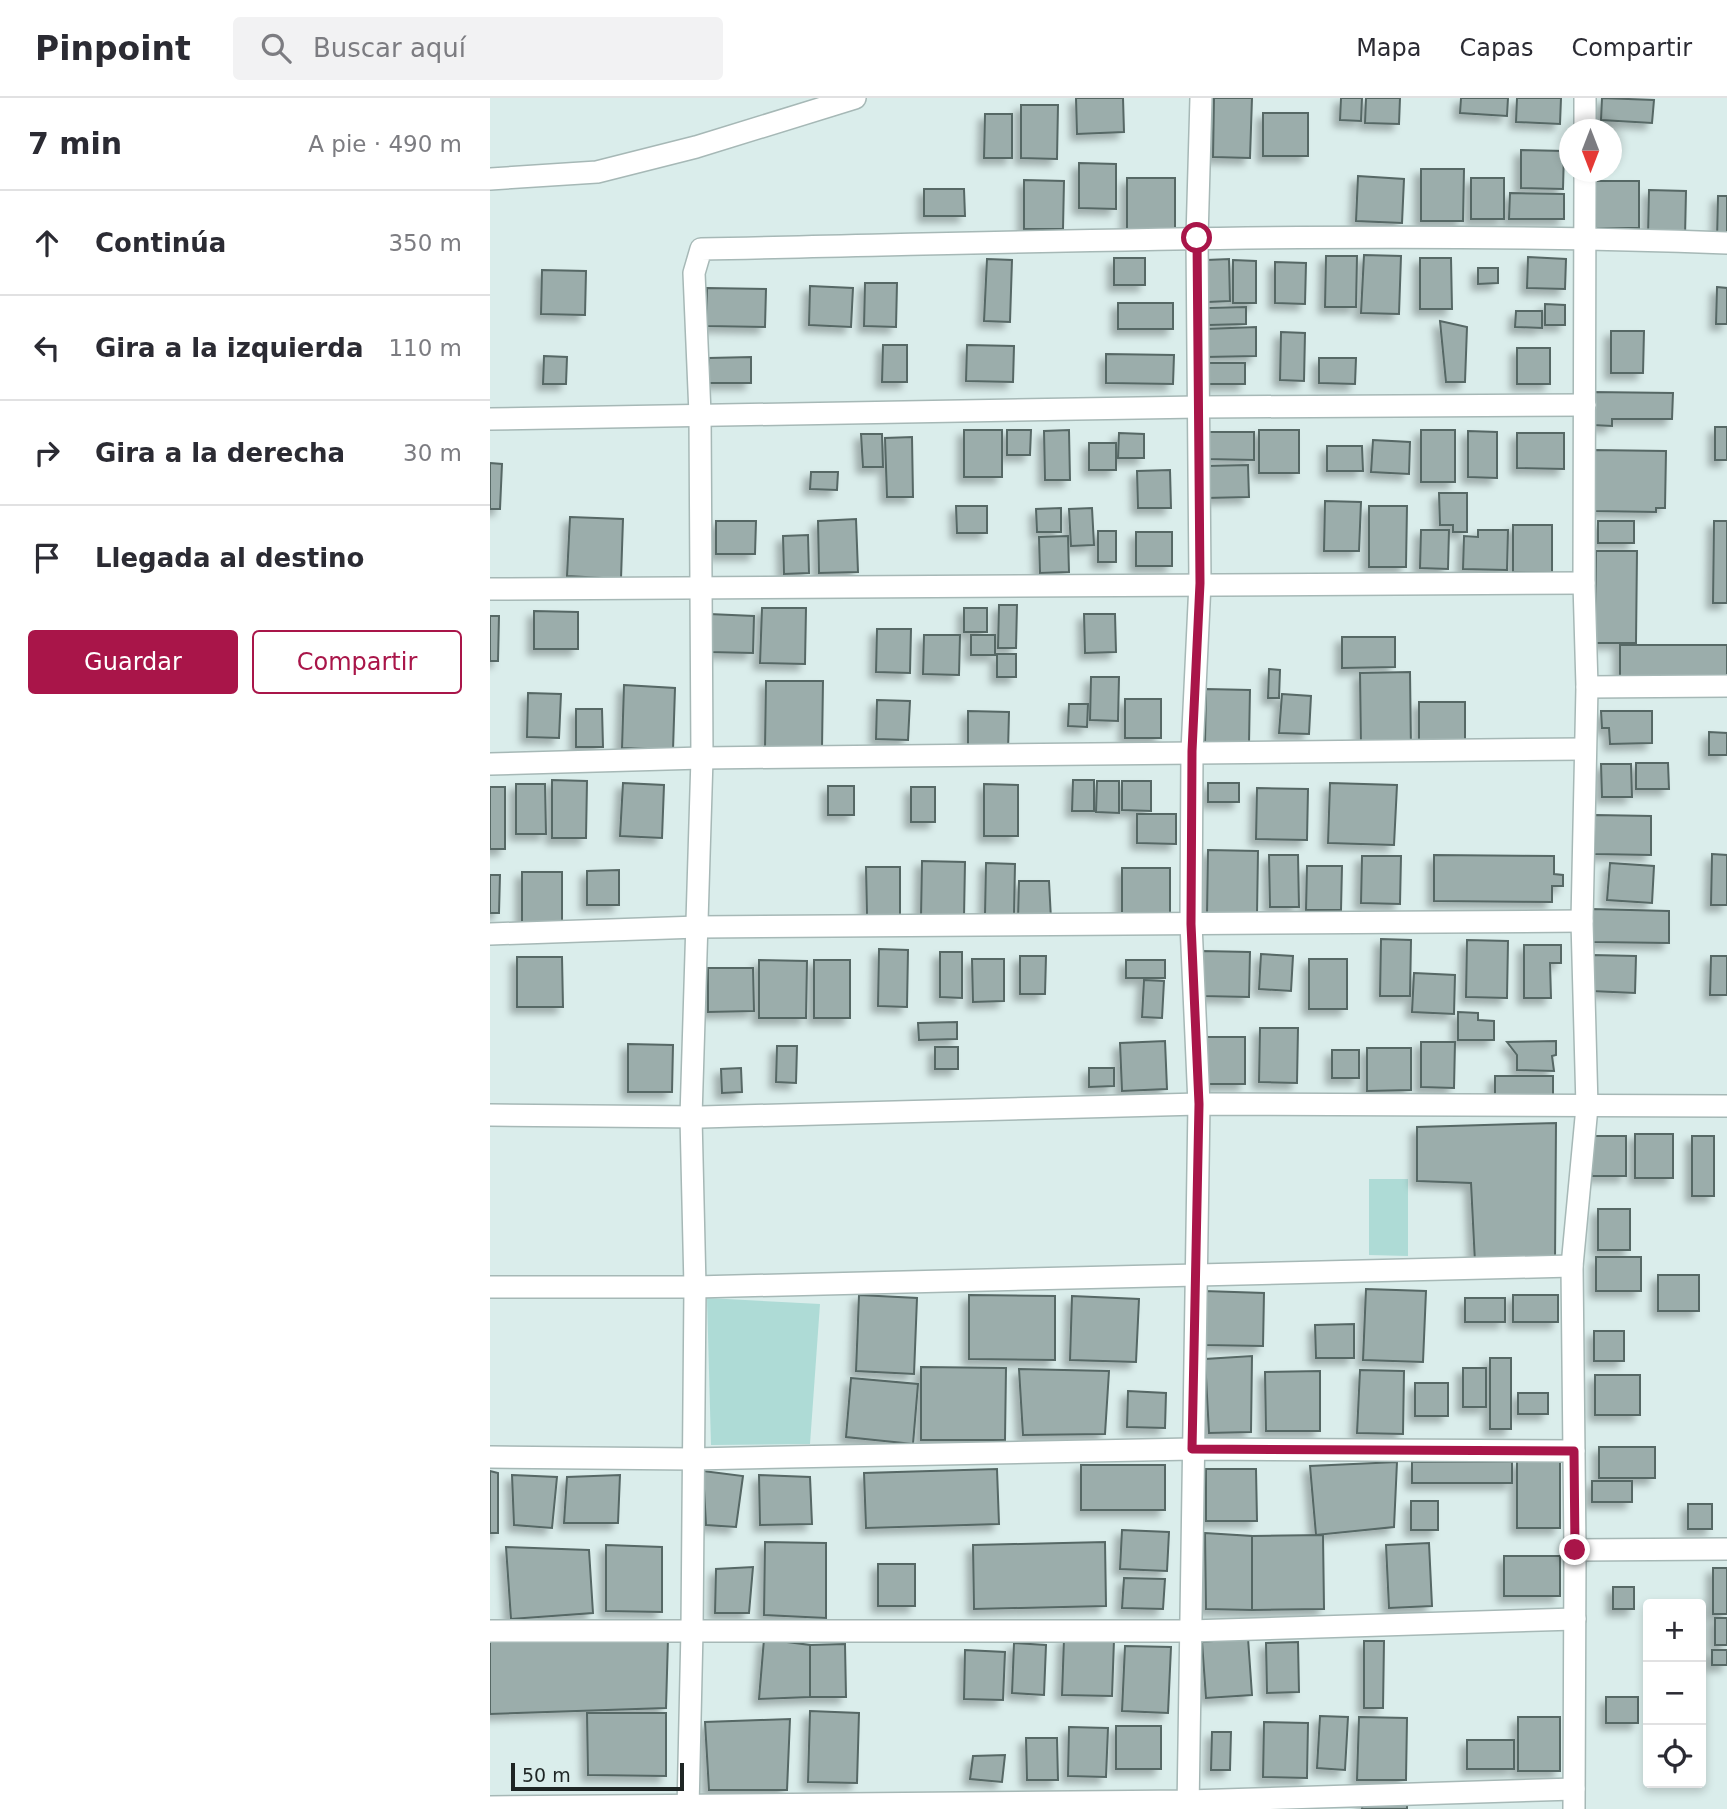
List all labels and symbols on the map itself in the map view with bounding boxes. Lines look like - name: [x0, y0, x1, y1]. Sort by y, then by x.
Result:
- north arrow: [1559, 119, 1622, 182]
- route start: [1181, 222, 1212, 253]
- route end: [1559, 1534, 1590, 1565]
- scale bar: [511, 1760, 684, 1792]

